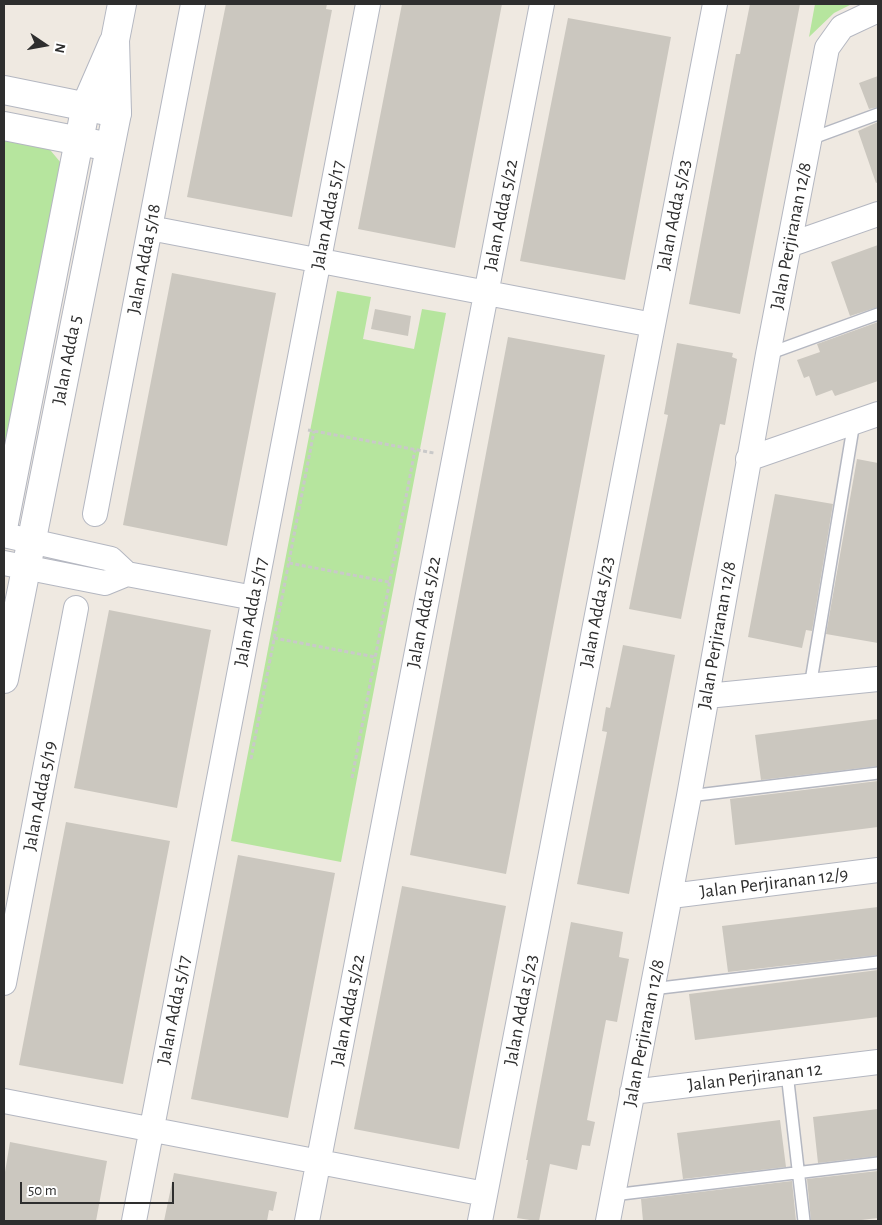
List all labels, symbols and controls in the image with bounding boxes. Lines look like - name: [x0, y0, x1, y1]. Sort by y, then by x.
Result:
- north arrow: [20, 20, 70, 70]
- text: N: [52, 42, 68, 54]
- street label: Jalan Adda 5/22: [479, 157, 523, 273]
- street label: Jalan Adda 5/23: [652, 158, 696, 272]
- street label: Jalan Adda 5/17: [306, 159, 350, 271]
- street label: Jalan Perjiranan 12/8: [766, 160, 816, 312]
- street label: Jalan Adda 5/18: [122, 202, 166, 316]
- street label: Jalan Adda 5: [47, 313, 87, 407]
- street label: Jalan Adda 5/22: [402, 554, 446, 670]
- street label: Jalan Adda 5/23: [575, 555, 619, 669]
- street label: Jalan Adda 5/17: [229, 556, 273, 668]
- street label: Jalan Perjiranan 12/8: [693, 559, 741, 711]
- street label: Jalan Adda 5/19: [18, 739, 62, 853]
- street label: Jalan Perjiranan 12/9: [698, 863, 850, 903]
- street label: Jalan Adda 5/22: [326, 952, 370, 1068]
- street label: Jalan Adda 5/23: [499, 953, 543, 1067]
- street label: Jalan Adda 5/17: [152, 954, 196, 1066]
- street label: Jalan Perjiranan 12/8: [619, 957, 669, 1109]
- street label: Jalan Perjiranan 12: [687, 1057, 823, 1097]
- scale bar: [22, 1172, 176, 1204]
- text: 50 m: [28, 1183, 57, 1198]

